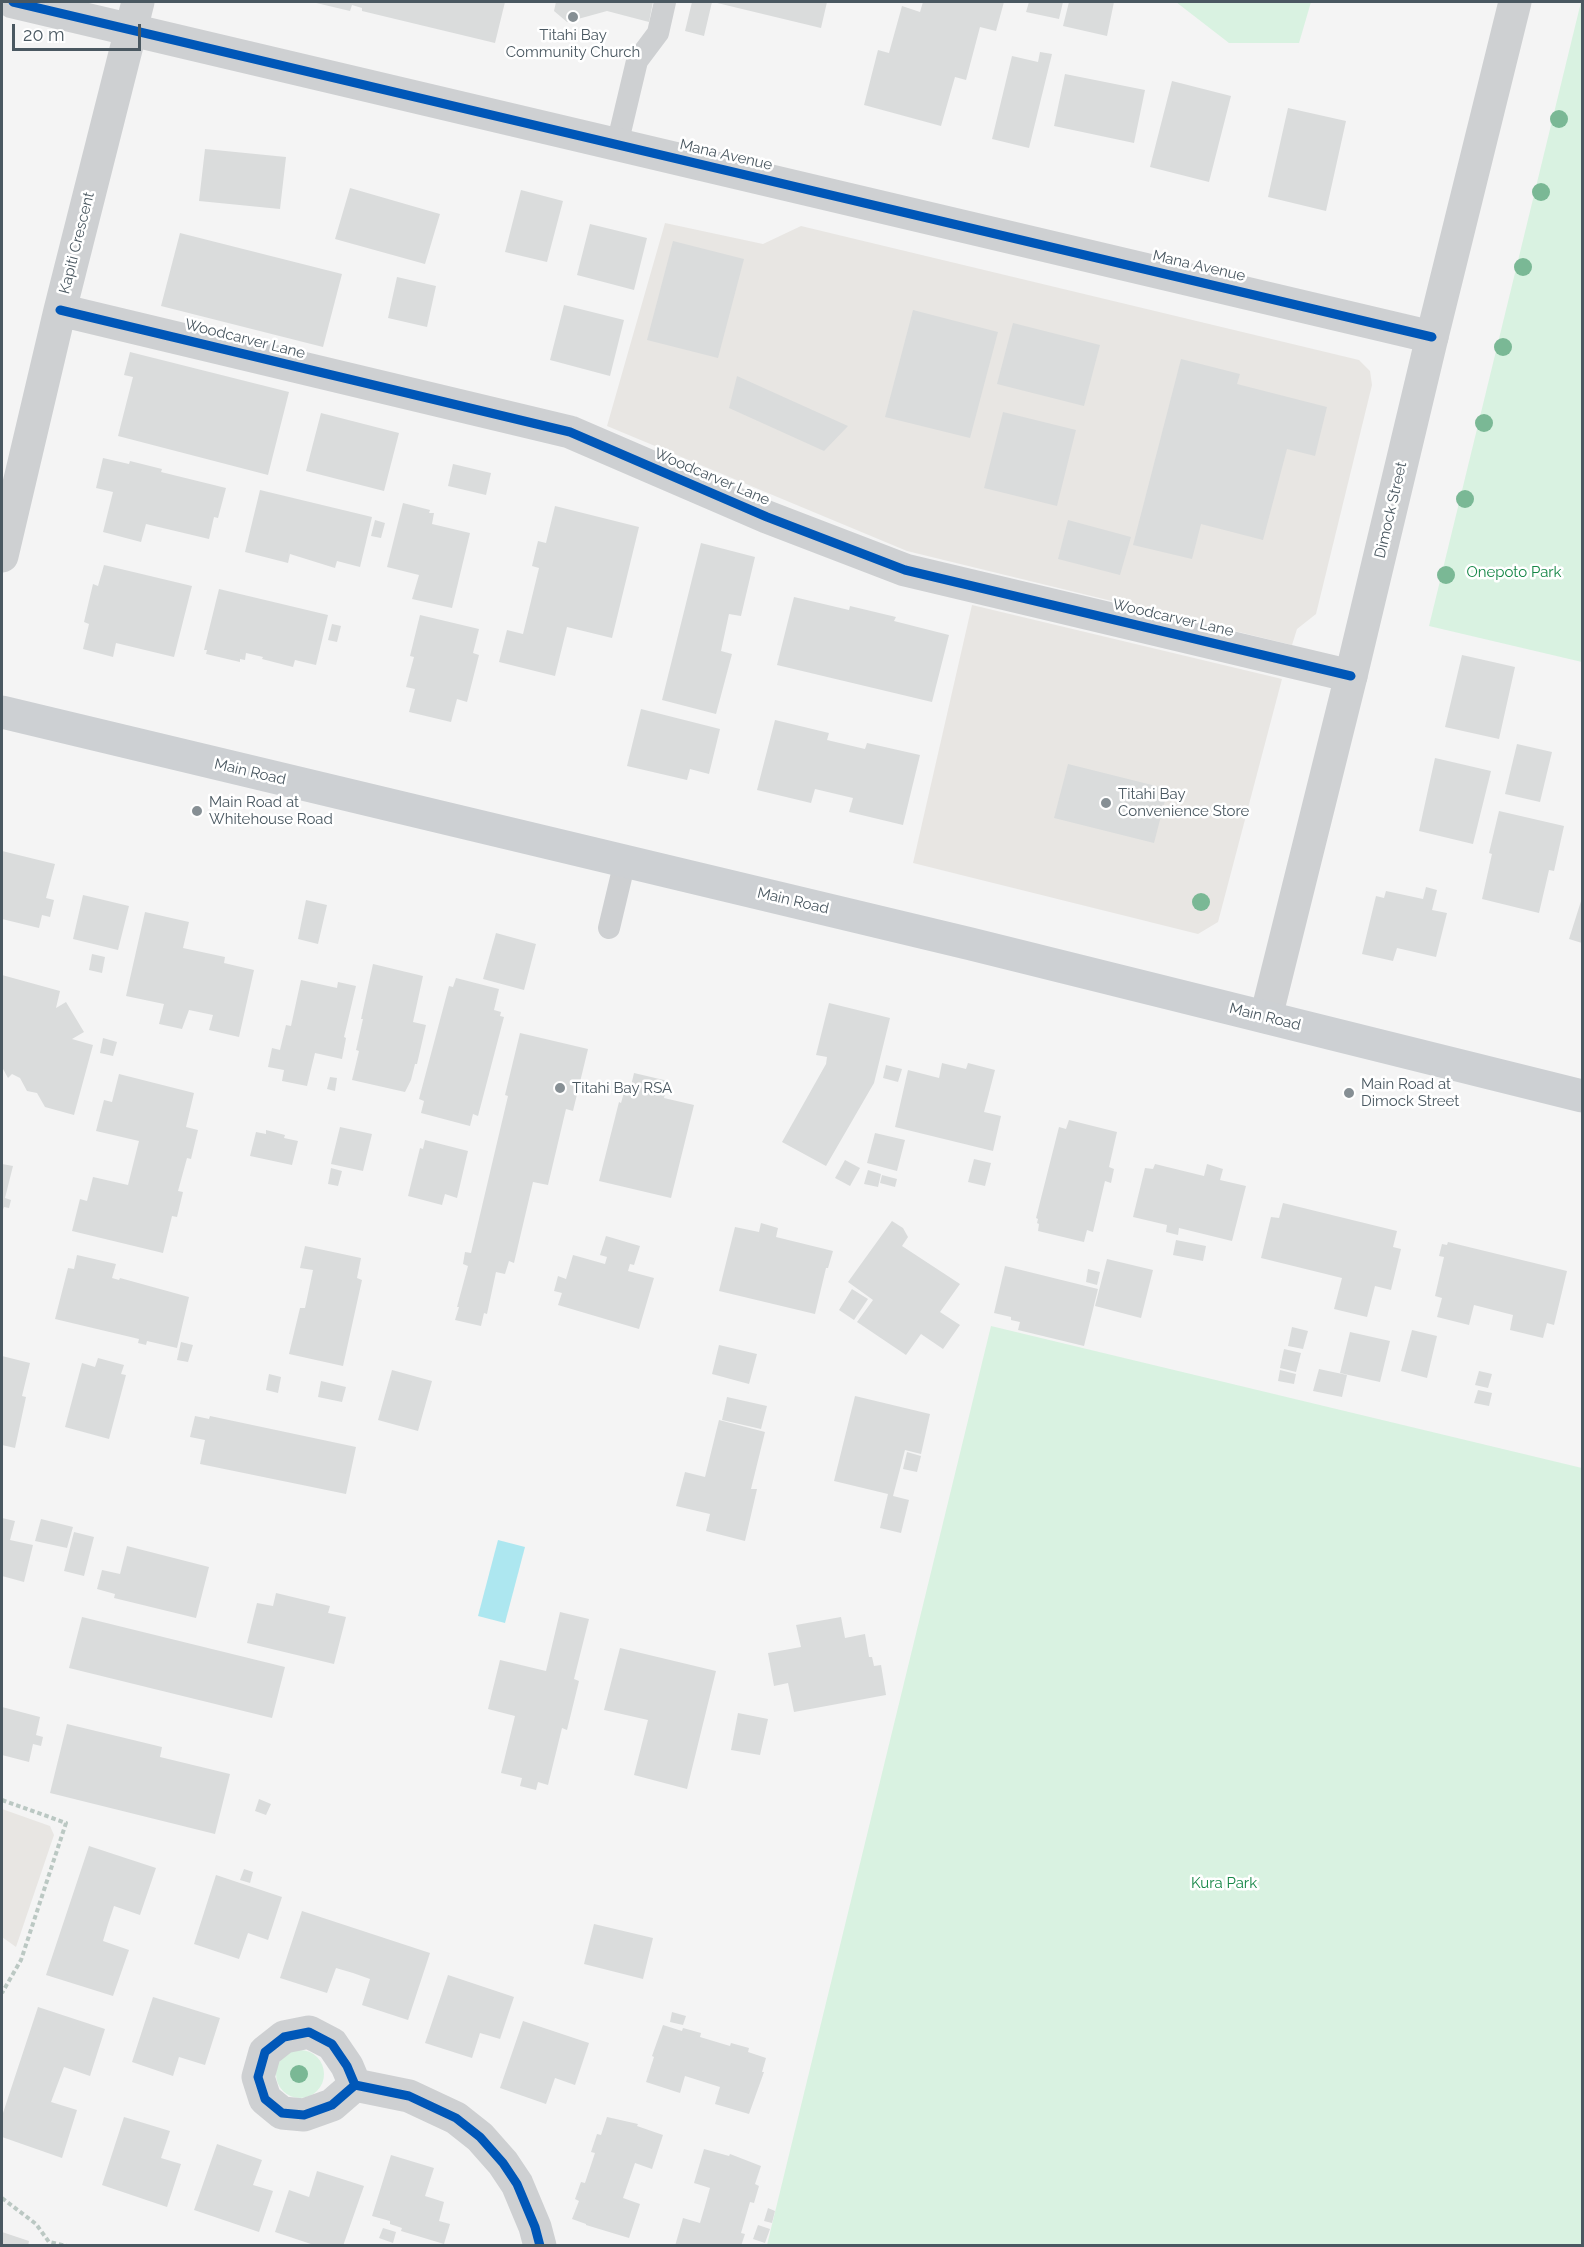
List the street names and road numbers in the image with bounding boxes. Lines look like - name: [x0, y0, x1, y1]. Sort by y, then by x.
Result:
- street label: Mana Avenue: [678, 136, 774, 174]
- street label: Kapiti Crescent: [56, 190, 98, 296]
- street label: Mana Avenue: [1151, 247, 1247, 285]
- street label: Woodcarver Lane: [183, 315, 307, 363]
- street label: Woodcarver Lane: [652, 445, 772, 509]
- street label: Dimock Street: [1371, 460, 1411, 560]
- street label: Woodcarver Lane: [1111, 595, 1235, 641]
- street label: Main Road: [212, 755, 288, 789]
- street label: Main Road: [755, 884, 831, 918]
- street label: Main Road: [1227, 999, 1303, 1035]

